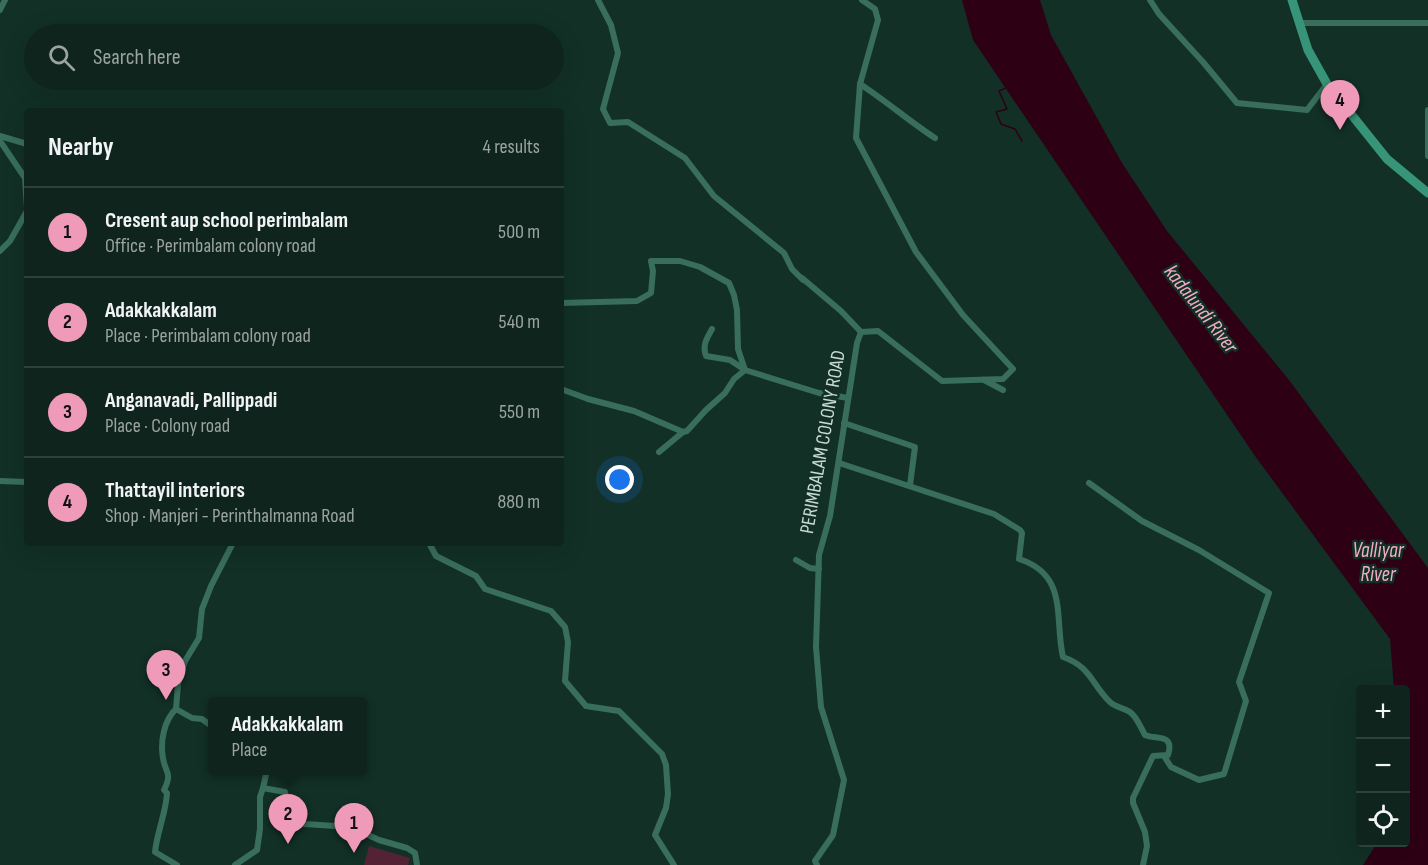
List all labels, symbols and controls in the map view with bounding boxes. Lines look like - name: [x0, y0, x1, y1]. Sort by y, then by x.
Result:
- search box: [24, 24, 564, 90]
- icon: search: [45, 41, 78, 74]
- text: Search here: [93, 44, 180, 71]
- pin: 4: [1320, 80, 1360, 130]
- text: Nearby: [48, 132, 114, 163]
- text: 4 results: [483, 135, 540, 159]
- text: Cresent aup school perimbalam: [105, 207, 348, 234]
- text: 1: [64, 220, 71, 244]
- text: 500 m: [498, 220, 540, 244]
- text: Office · Perimbalam colony road: [105, 234, 316, 258]
- water label: kadalundi River: [1159, 260, 1244, 359]
- text: Adakkakkalam: [105, 297, 217, 324]
- text: 2: [63, 310, 72, 334]
- text: 540 m: [499, 310, 540, 334]
- text: Place · Perimbalam colony road: [105, 324, 311, 348]
- street label: PERIMBALAM COLONY ROAD: [795, 348, 851, 536]
- text: Anganavadi, Pallippadi: [105, 387, 277, 414]
- text: 3: [63, 400, 72, 424]
- text: 550 m: [499, 400, 540, 424]
- text: Place · Colony road: [105, 414, 230, 438]
- your location: [605, 465, 634, 494]
- text: Thattayil interiors: [105, 477, 245, 504]
- text: 4: [63, 490, 72, 514]
- text: 880 m: [498, 490, 540, 514]
- text: Shop · Manjeri - Perinthalmanna Road: [105, 504, 355, 528]
- water label: Valliyar River: [1352, 538, 1405, 587]
- pin: 3: [146, 650, 186, 700]
- map controls: [1356, 685, 1410, 847]
- button: +: [1356, 685, 1410, 739]
- popup: [208, 697, 367, 775]
- text: Adakkakkalam: [232, 711, 343, 738]
- text: Place: [232, 738, 267, 762]
- button: −: [1356, 739, 1410, 793]
- button: locate: [1356, 793, 1410, 847]
- pin: 2: [268, 794, 308, 844]
- pin: 1: [334, 804, 374, 853]

